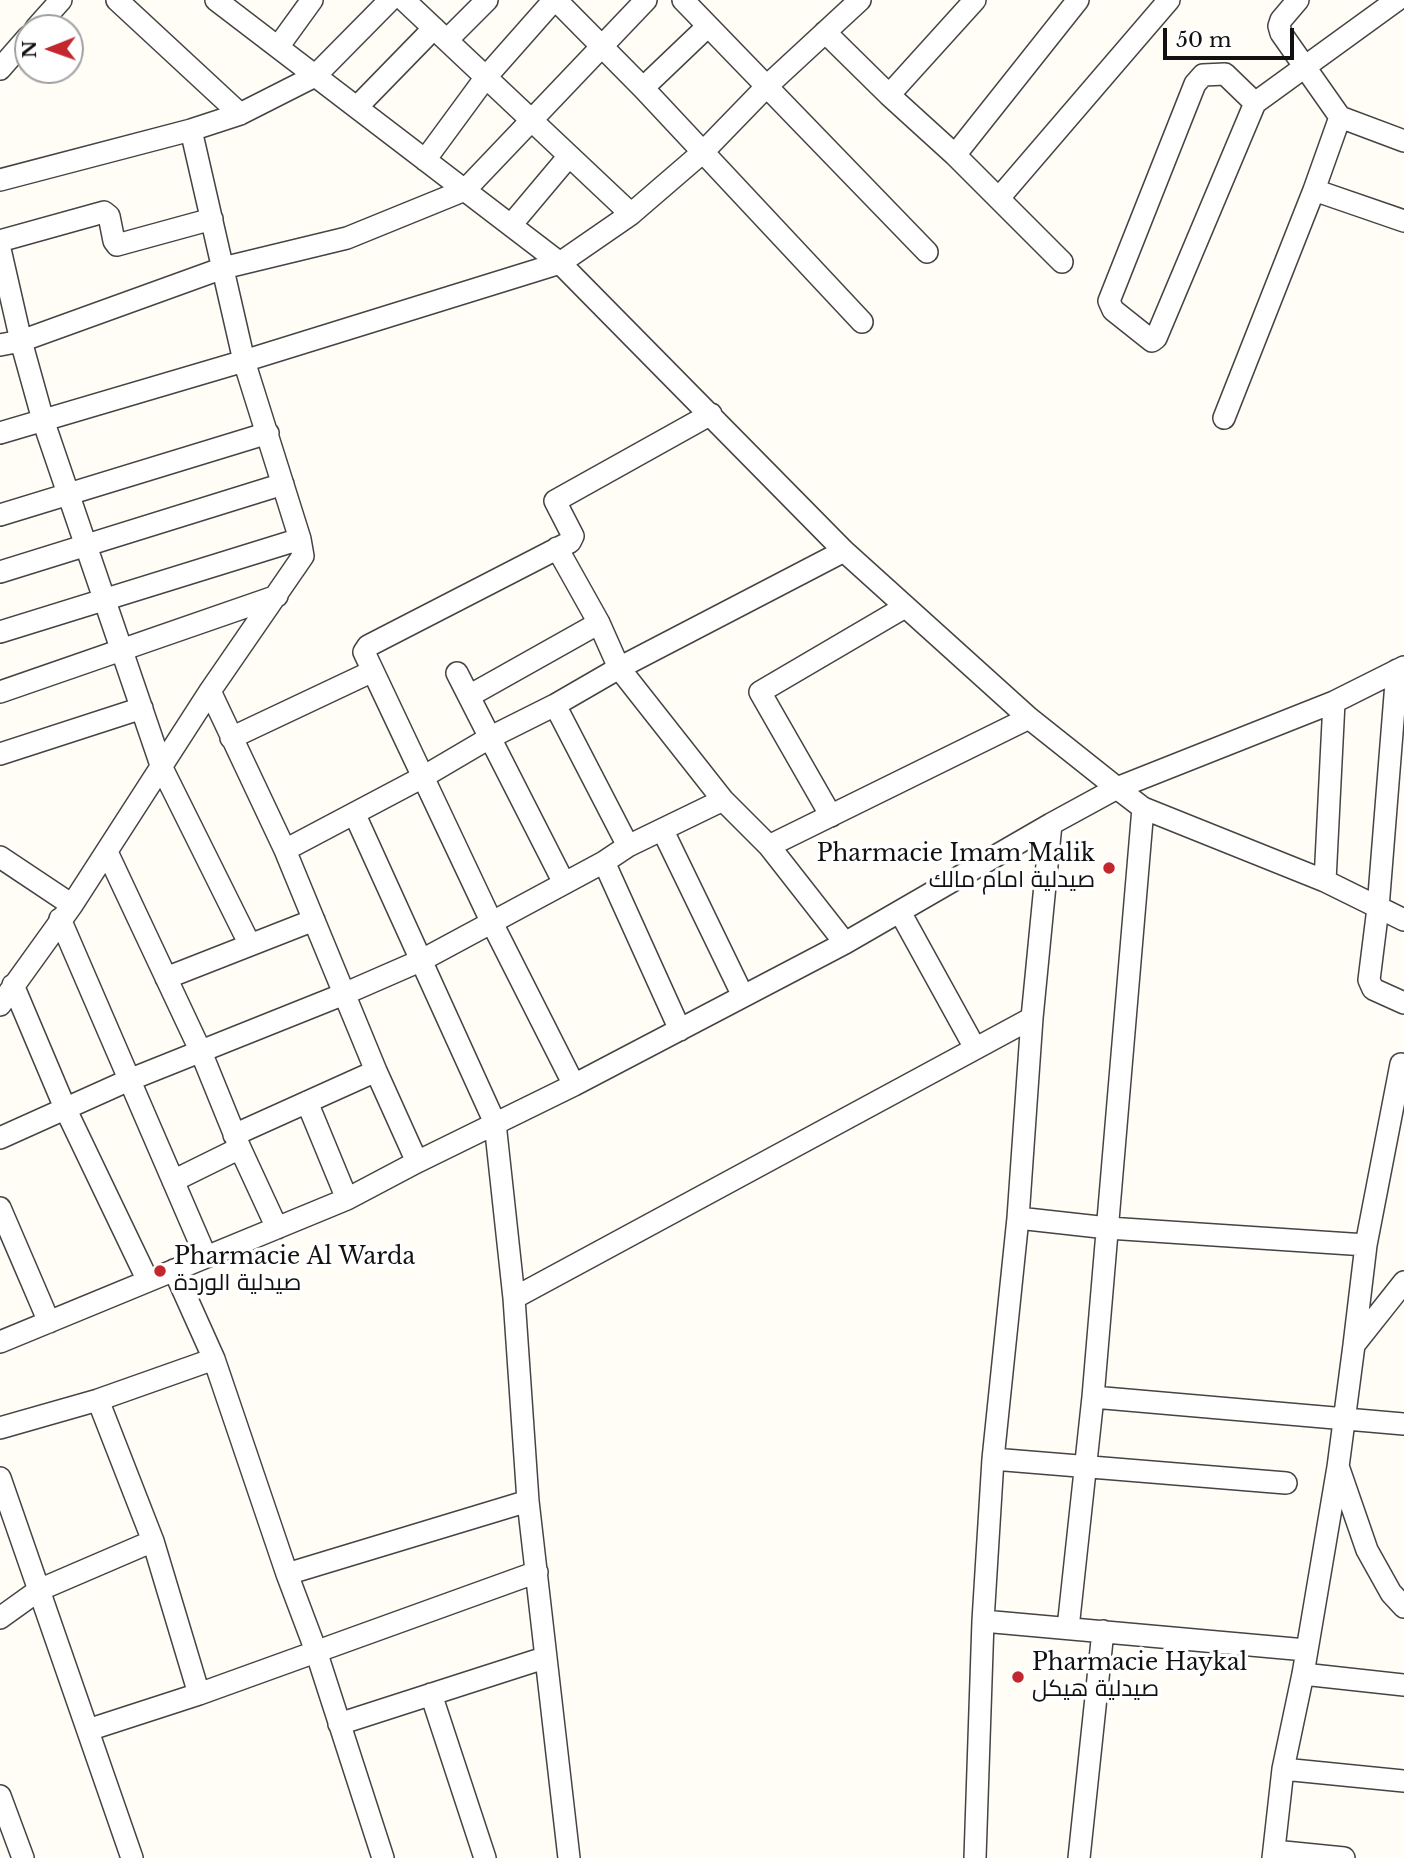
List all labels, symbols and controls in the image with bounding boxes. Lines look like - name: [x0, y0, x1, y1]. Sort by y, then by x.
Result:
- north arrow: [14, 14, 84, 84]
- scale bar: [1166, 14, 1297, 58]
- text: 50 m: [1176, 27, 1231, 53]
- text: N: [18, 40, 41, 58]
- place label: Pharmacie Imam Malik صيدلية امام مالك: [817, 841, 1095, 895]
- marker: Pharmacie Imam Malik صيدلية امام مالك: [1101, 860, 1117, 876]
- place label: Pharmacie Al Warda صيدلية الوردة: [174, 1244, 415, 1298]
- marker: Pharmacie Al Warda صيدلية الوردة: [152, 1263, 168, 1279]
- place label: Pharmacie Haykal صيدلية هيكل: [1032, 1650, 1247, 1704]
- marker: Pharmacie Haykal صيدلية هيكل: [1010, 1669, 1026, 1685]

